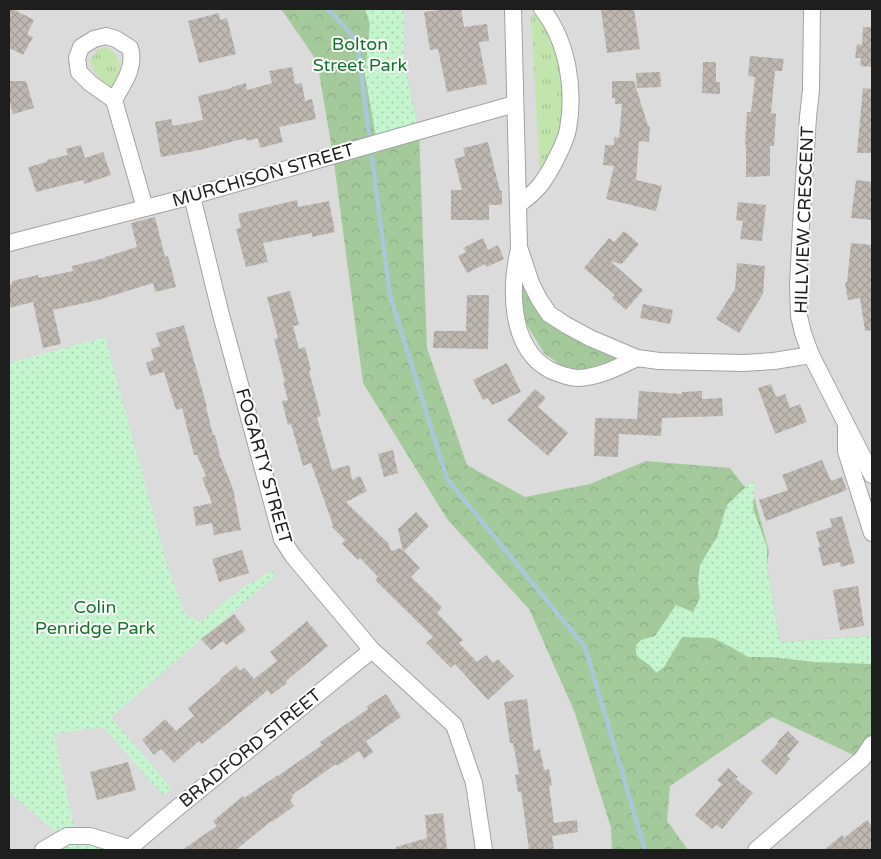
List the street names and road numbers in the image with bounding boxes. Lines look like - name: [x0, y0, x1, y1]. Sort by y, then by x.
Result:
- street label: HILLVIEW CRESCENT: [790, 126, 818, 314]
- street label: MURCHISON STREET: [170, 138, 356, 211]
- street label: FOGARTY STREET: [231, 386, 297, 547]
- street label: BRADFORD STREET: [174, 684, 326, 812]

